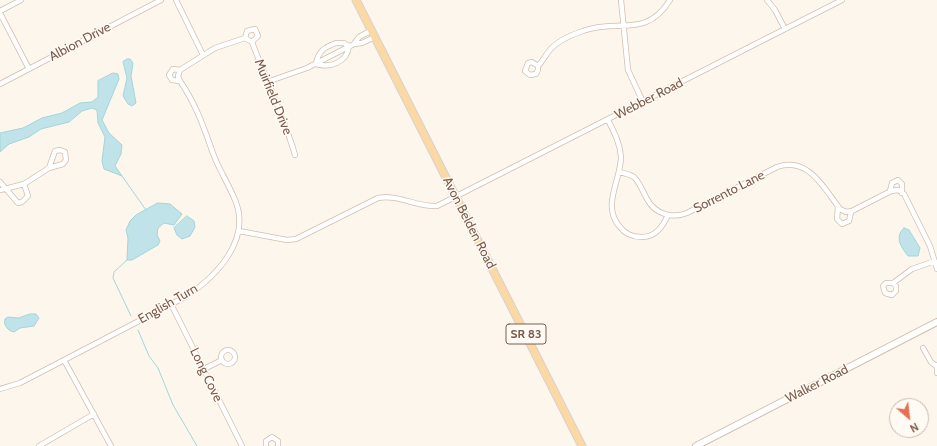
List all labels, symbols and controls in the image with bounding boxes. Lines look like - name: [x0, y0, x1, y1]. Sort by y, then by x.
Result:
- street label: Albion Drive: [47, 19, 113, 65]
- street label: Muirfield Drive: [251, 57, 295, 137]
- street label: Webber Road: [612, 75, 686, 123]
- street label: Sorrento Lane: [691, 167, 767, 217]
- street label: Avon Belden Road: [439, 175, 499, 271]
- street label: English Turn: [136, 281, 200, 327]
- road number: SR 83: [506, 324, 546, 344]
- street label: Long Cove: [186, 346, 226, 404]
- street label: Walker Road: [783, 361, 851, 407]
- north arrow: [889, 398, 929, 438]
- text: N: [907, 420, 921, 436]

